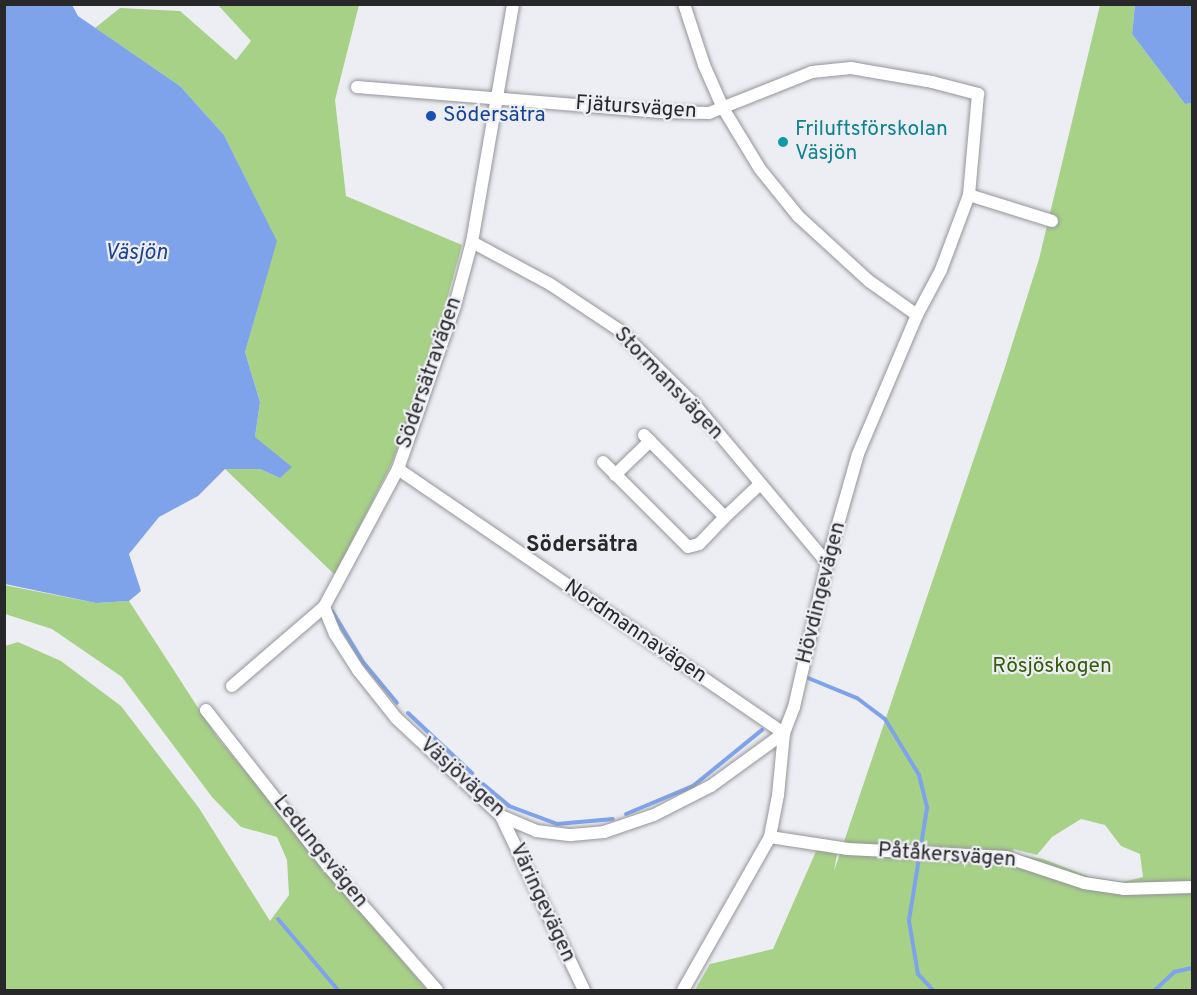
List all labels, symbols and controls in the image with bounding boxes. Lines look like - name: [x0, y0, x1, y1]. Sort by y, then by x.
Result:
- street label: Fjätursvägen: [575, 91, 697, 125]
- place label: Södersätra: [443, 103, 545, 129]
- marker: Södersätra: [424, 109, 438, 123]
- place label: Friluftsförskolan Väsjön: [795, 117, 948, 167]
- marker: Friluftsförskolan Väsjön: [776, 135, 790, 149]
- water label: Väsjön: [105, 241, 167, 267]
- street label: Södersätravägen: [392, 294, 468, 452]
- street label: Stormansvägen: [608, 322, 728, 446]
- street label: Hövdingevägen: [792, 519, 852, 667]
- district label: Södersätra: [526, 533, 638, 559]
- street label: Nordmannavägen: [559, 575, 711, 689]
- park label: Rösjöskogen: [992, 654, 1112, 680]
- street label: Väsjövägen: [414, 733, 510, 823]
- street label: Ledungsvägen: [267, 791, 373, 913]
- street label: Påtåkersvägen: [877, 839, 1017, 873]
- street label: Väringevägen: [504, 840, 580, 966]

